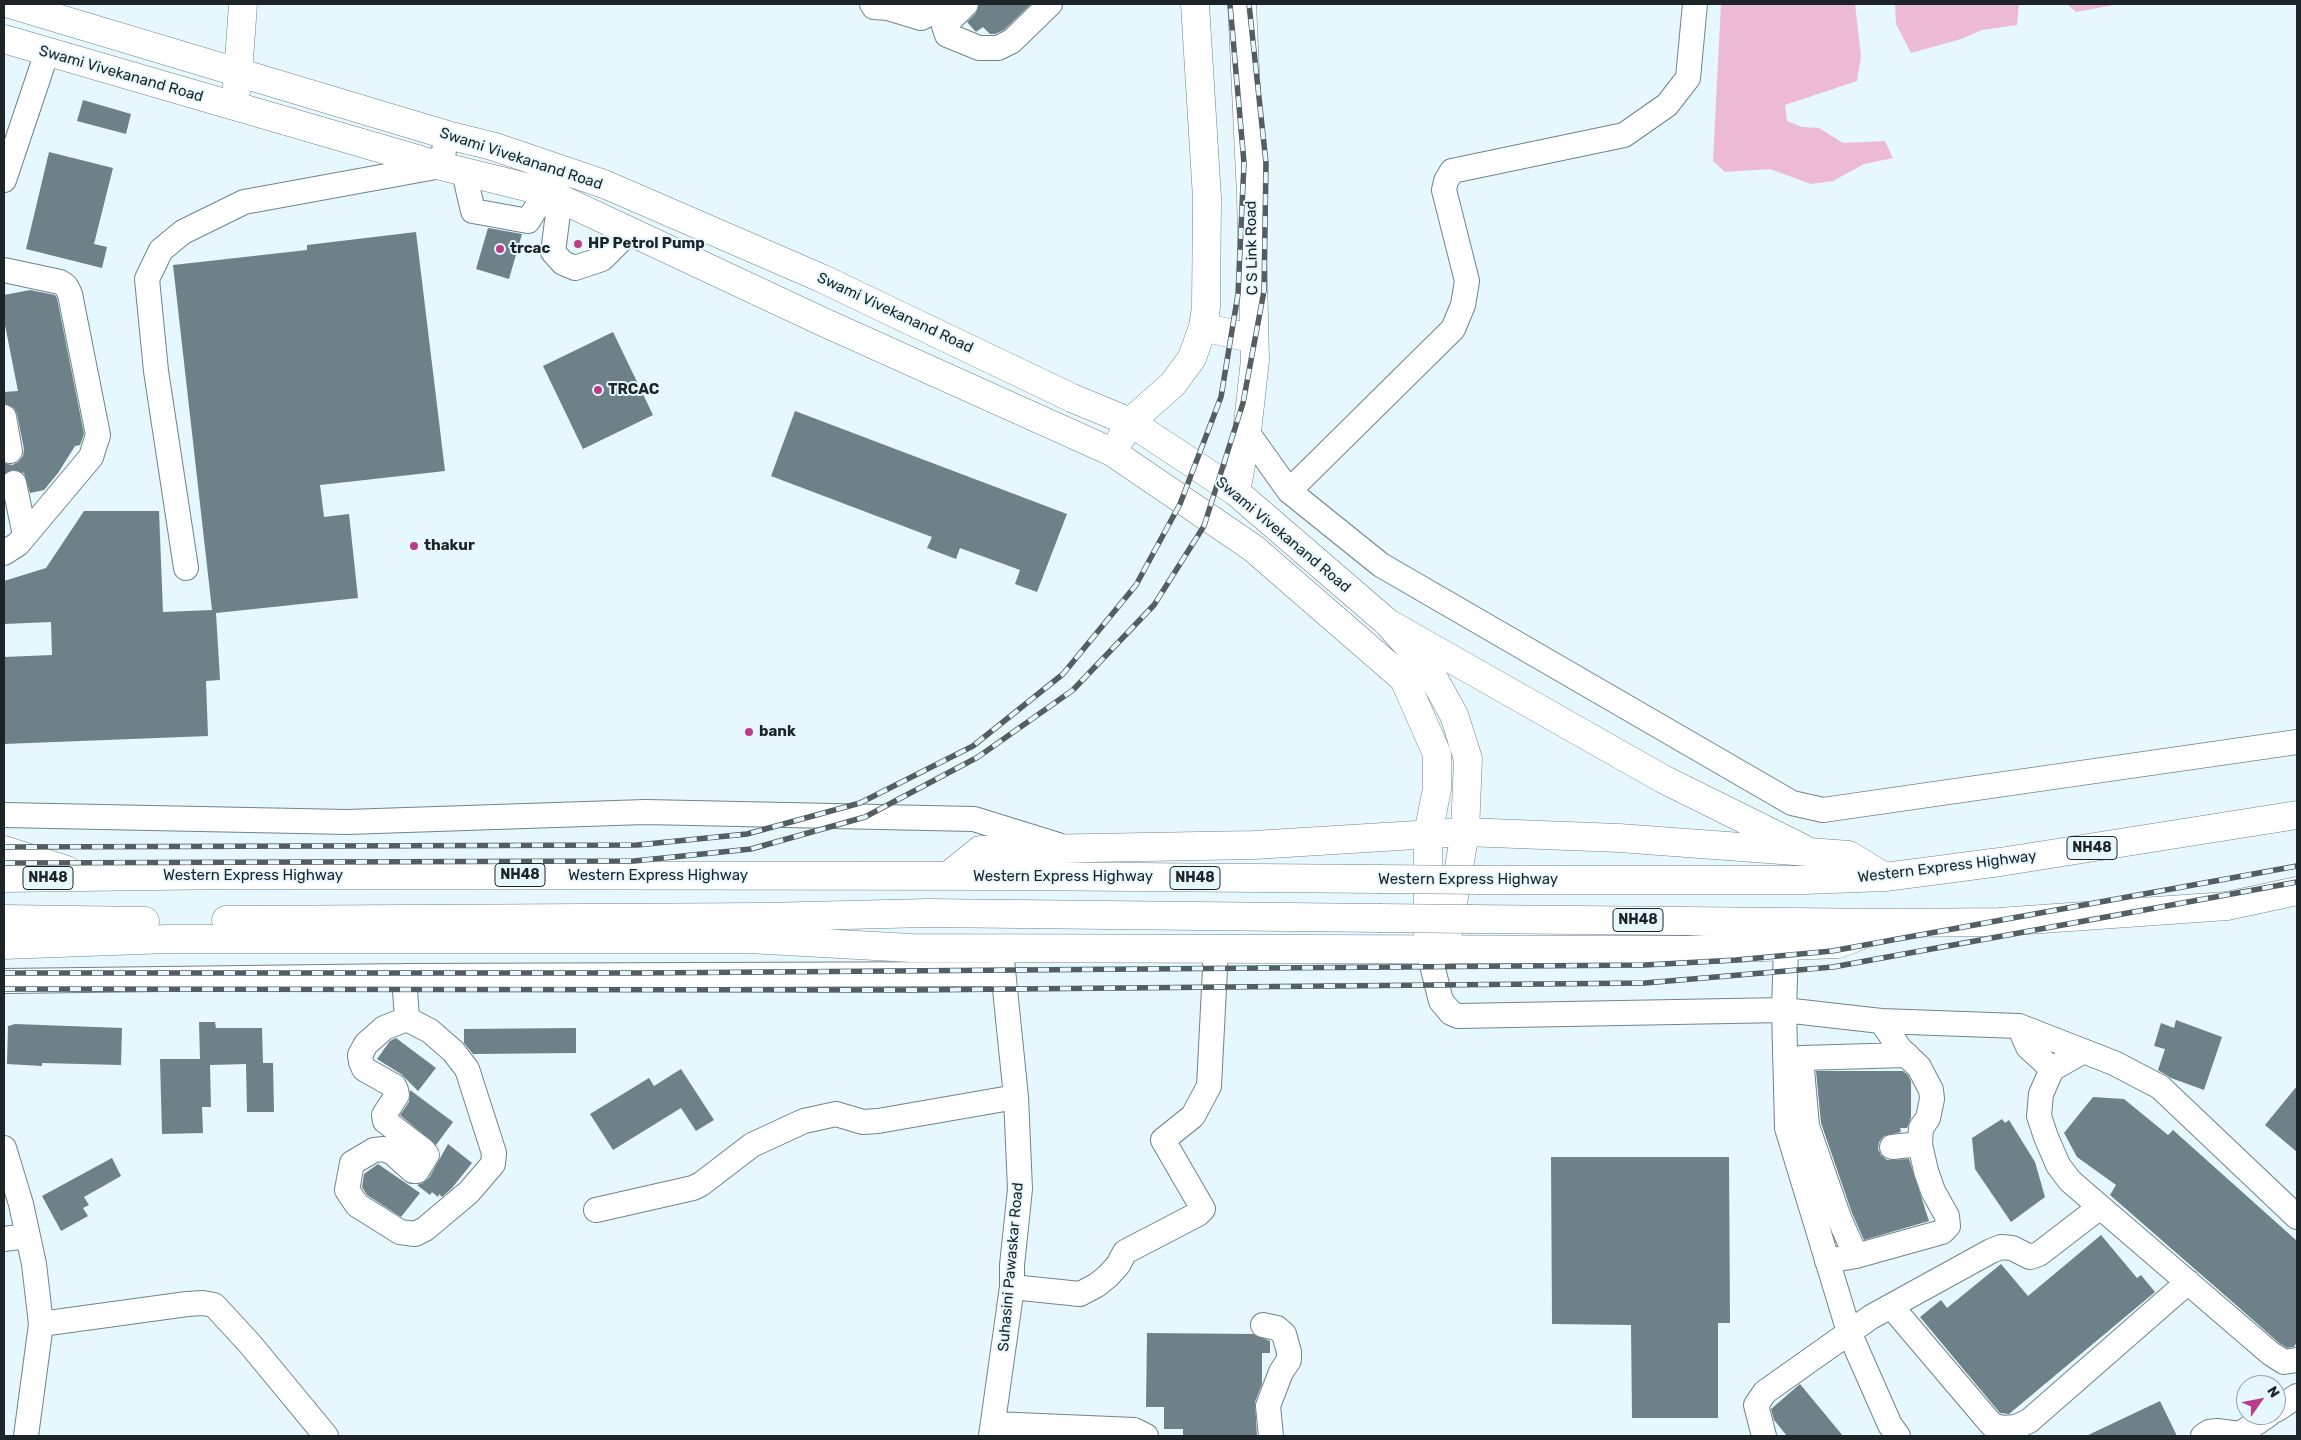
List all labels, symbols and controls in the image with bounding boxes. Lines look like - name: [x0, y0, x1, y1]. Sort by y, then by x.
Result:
- street label: Swami Vivekanand Road: [37, 42, 205, 106]
- street label: Swami Vivekanand Road: [437, 124, 605, 194]
- street label: C S Link Road: [1242, 200, 1262, 296]
- place label: HP Petrol Pump: [588, 235, 705, 253]
- marker: HP Petrol Pump: [572, 238, 584, 250]
- place label: trcac: [510, 240, 550, 258]
- marker: trcac: [494, 243, 506, 255]
- street label: Swami Vivekanand Road: [814, 269, 976, 357]
- place label: TRCAC: [608, 381, 659, 399]
- marker: TRCAC: [592, 384, 604, 396]
- street label: Swami Vivekanand Road: [1212, 473, 1354, 597]
- place label: thakur: [424, 537, 475, 555]
- marker: thakur: [408, 540, 420, 552]
- place label: bank: [759, 723, 796, 741]
- marker: bank: [743, 726, 755, 738]
- road number: NH48: [2067, 836, 2117, 860]
- street label: Western Express Highway: [1857, 847, 2037, 887]
- road number: NH48: [495, 864, 545, 886]
- road number: NH48: [23, 866, 73, 890]
- road number: NH48: [1170, 866, 1220, 890]
- street label: Western Express Highway: [163, 867, 343, 885]
- street label: Western Express Highway: [568, 867, 748, 885]
- street label: Western Express Highway: [973, 868, 1153, 886]
- street label: Western Express Highway: [1378, 871, 1558, 889]
- road number: NH48: [1613, 908, 1663, 932]
- street label: Suhasini Pawaskar Road: [995, 1182, 1027, 1352]
- north arrow: [2236, 1375, 2286, 1425]
- text: N: [2263, 1383, 2283, 1401]

